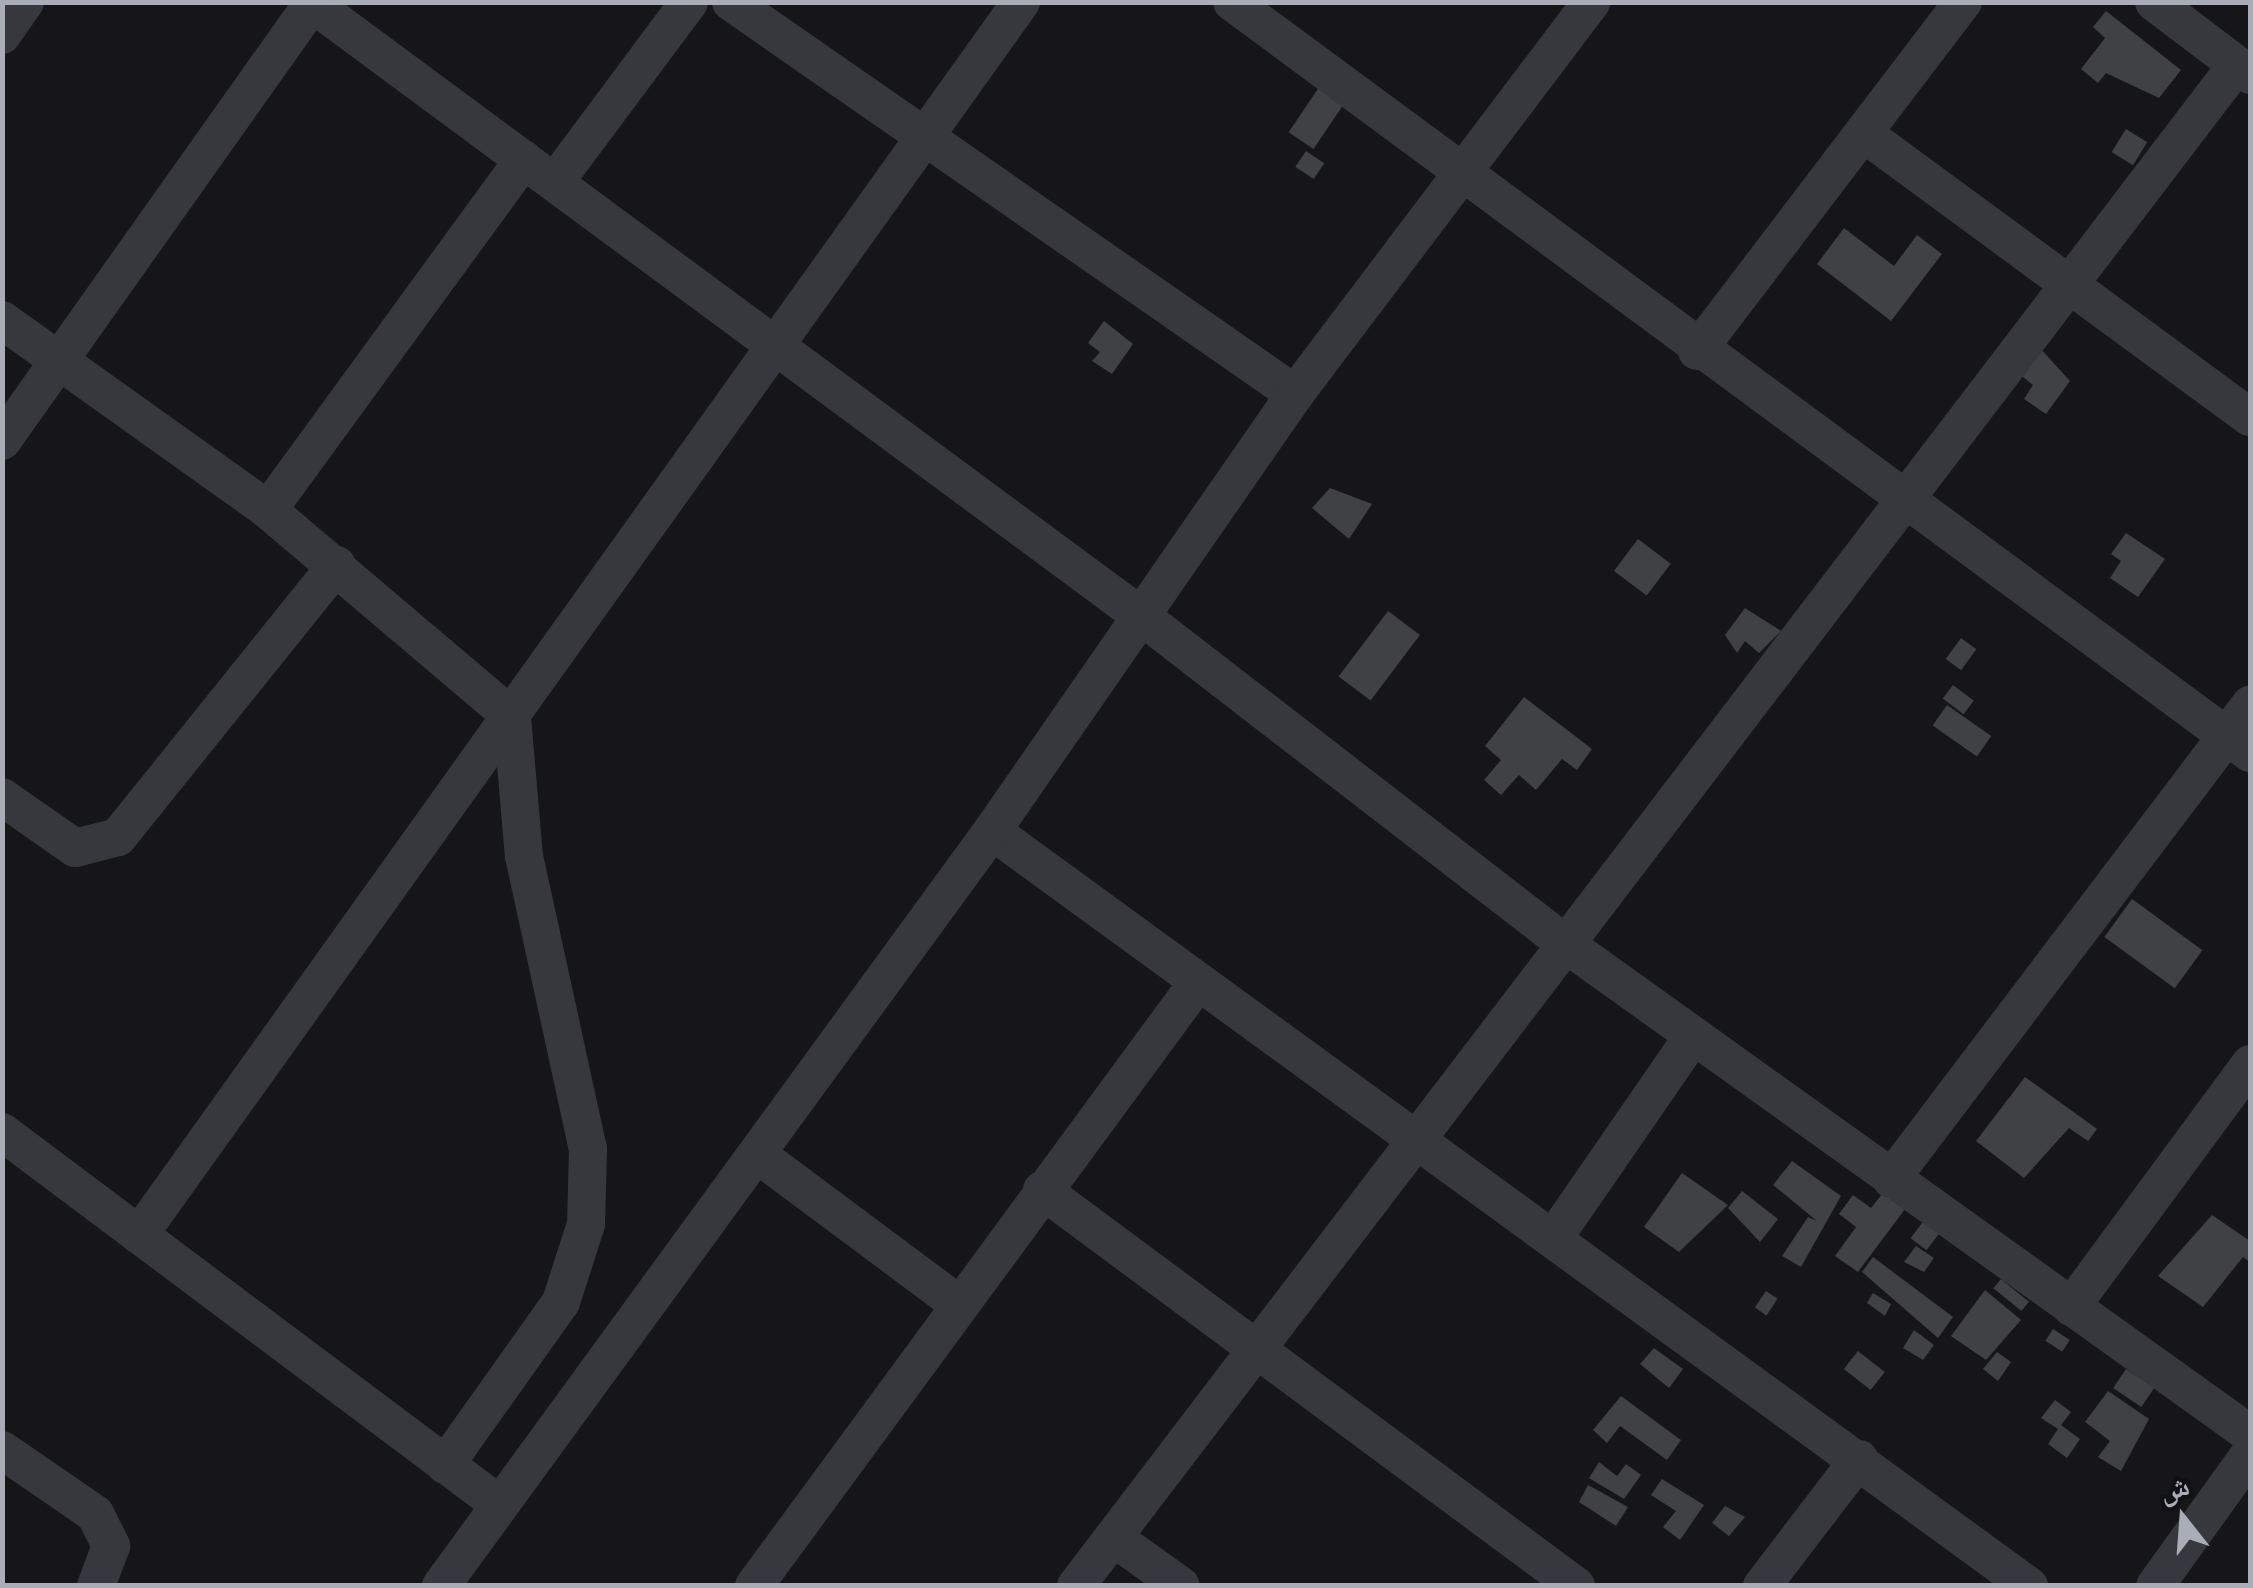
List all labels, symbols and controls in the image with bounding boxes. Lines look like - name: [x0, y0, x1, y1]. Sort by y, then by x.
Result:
- north arrow: [2133, 1468, 2233, 1568]
- text: ش: [2155, 1470, 2193, 1508]

